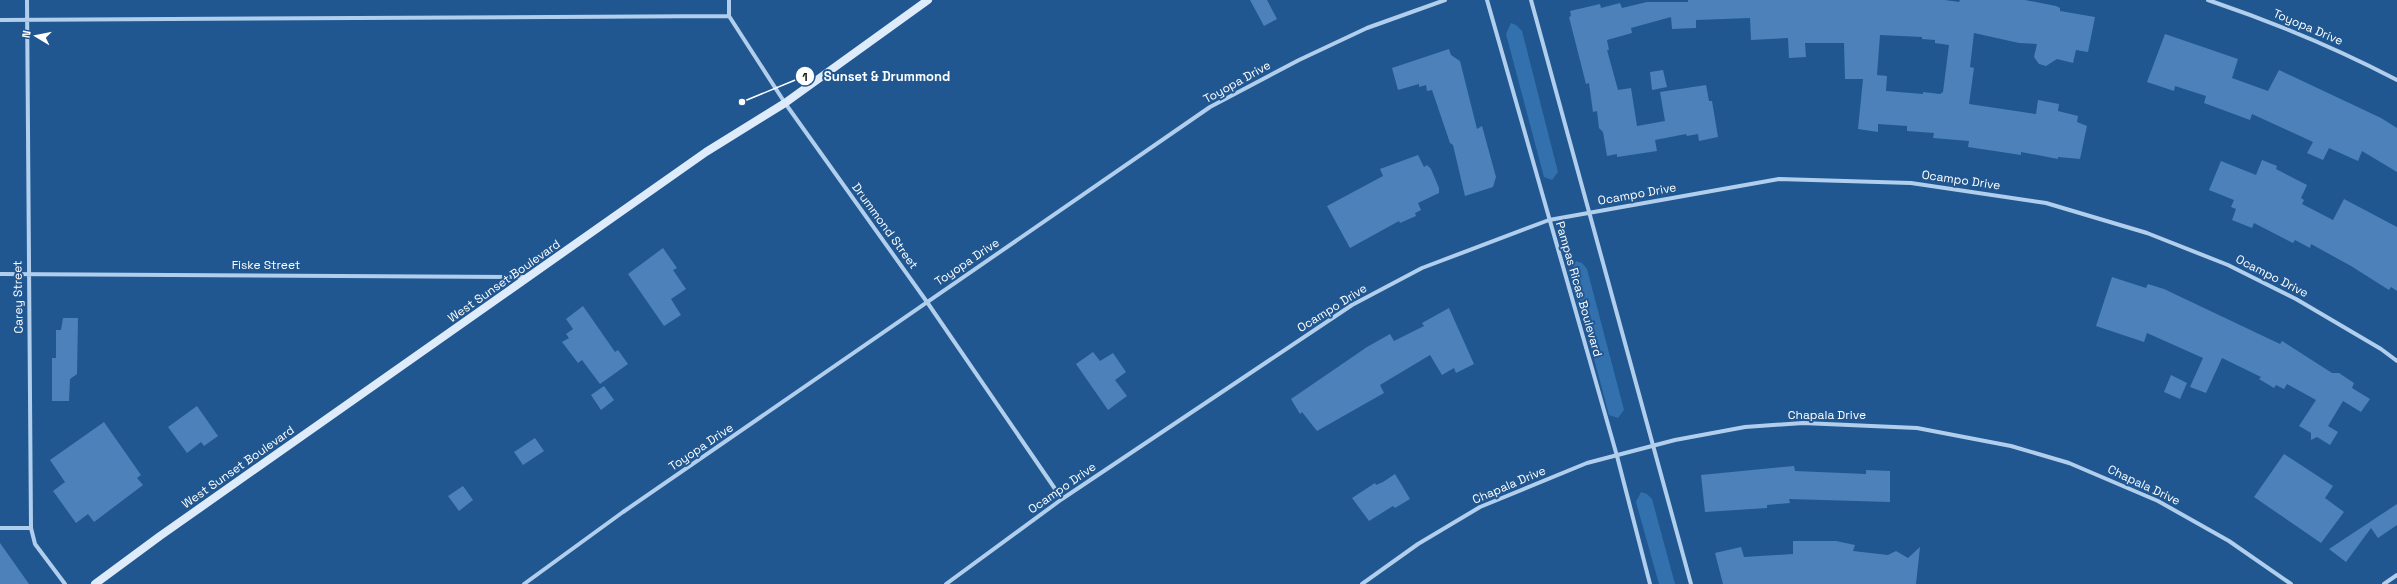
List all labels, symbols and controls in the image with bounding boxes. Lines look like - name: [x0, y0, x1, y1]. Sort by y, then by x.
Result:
- street label: Toyopa Drive: [2271, 5, 2345, 49]
- north arrow: [16, 16, 56, 56]
- text: N: [19, 29, 34, 39]
- street label: Toyopa Drive: [1201, 57, 1273, 107]
- callout: Sunset & Drummond: [795, 64, 958, 89]
- text: Sunset & Drummond: [824, 68, 950, 85]
- text: 1: [802, 69, 808, 85]
- street label: Ocampo Drive: [1921, 167, 2001, 193]
- street label: Ocampo Drive: [1597, 179, 1677, 209]
- street label: Drummond Street: [848, 180, 922, 272]
- street label: Pampas Ricas Boulevard: [1552, 220, 1606, 358]
- street label: Toyopa Drive: [932, 235, 1002, 289]
- street label: West Sunset Boulevard: [445, 236, 563, 326]
- street label: Ocampo Drive: [2233, 251, 2311, 301]
- street label: Fiske Street: [232, 257, 300, 273]
- street label: Carey Street: [9, 260, 27, 334]
- street label: Ocampo Drive: [1294, 280, 1370, 336]
- street label: Chapala Drive: [1788, 407, 1866, 423]
- street label: Toyopa Drive: [666, 420, 736, 474]
- street label: West Sunset Boulevard: [179, 422, 297, 512]
- street label: Ocampo Drive: [1025, 459, 1099, 517]
- street label: Chapala Drive: [2105, 461, 2183, 509]
- street label: Chapala Drive: [1470, 462, 1548, 508]

